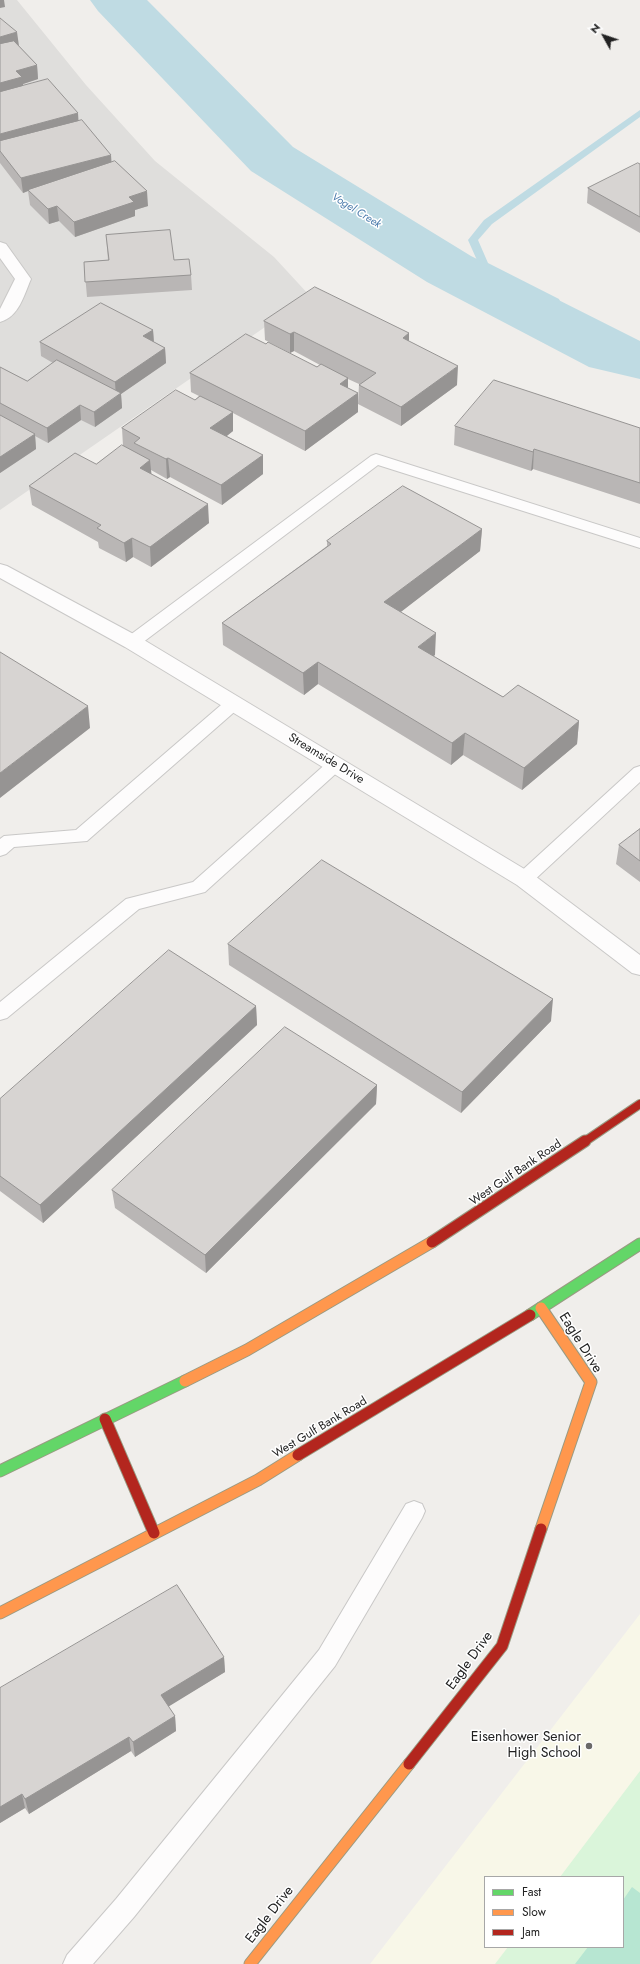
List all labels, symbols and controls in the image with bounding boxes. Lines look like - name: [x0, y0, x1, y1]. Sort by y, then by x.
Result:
- north arrow: [584, 16, 624, 56]
- text: N: [586, 20, 604, 37]
- water label: Vogel Creek: [329, 191, 383, 231]
- street label: Streamside Drive: [285, 731, 367, 787]
- street label: West Gulf Bank Road: [467, 1137, 565, 1209]
- street label: Eagle Drive: [555, 1310, 605, 1376]
- street label: West Gulf Bank Road: [270, 1394, 370, 1462]
- street label: Eagle Drive: [443, 1628, 497, 1694]
- place label: Eisenhower Senior High School: [471, 1730, 581, 1762]
- marker: Eisenhower Senior High School: [584, 1741, 594, 1751]
- legend: [484, 1876, 624, 1948]
- street label: Eagle Drive: [242, 1883, 298, 1947]
- text: Fast: [522, 1883, 541, 1901]
- text: Slow: [522, 1903, 546, 1921]
- text: Jam: [522, 1923, 540, 1941]

